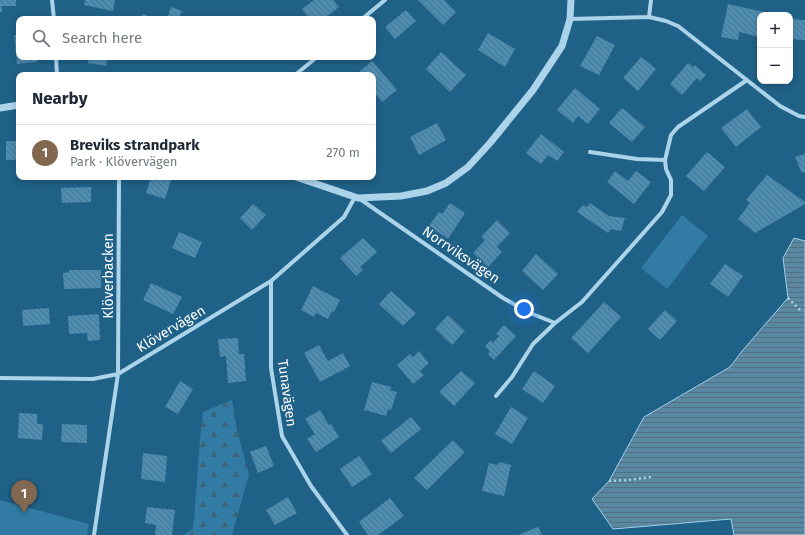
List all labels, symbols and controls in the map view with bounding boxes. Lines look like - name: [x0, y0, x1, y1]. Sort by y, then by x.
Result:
- map controls: [757, 12, 793, 84]
- button: +: [757, 12, 793, 48]
- search box: [16, 16, 376, 60]
- icon: search: [30, 27, 52, 49]
- text: Search here: [62, 29, 142, 47]
- button: −: [757, 48, 793, 84]
- text: Nearby: [32, 88, 87, 109]
- text: Breviks strandpark: [70, 136, 200, 154]
- text: 1: [42, 145, 48, 160]
- text: 270 m: [326, 145, 360, 160]
- text: Park · Klövervägen: [70, 154, 177, 169]
- street label: Norrviksvägen: [419, 223, 503, 287]
- street label: Klöverbacken: [100, 233, 117, 319]
- your location: [514, 299, 534, 319]
- street label: Klövervägen: [133, 302, 209, 356]
- street label: Tunavägen: [274, 358, 300, 428]
- pin: 1: [11, 480, 37, 513]

